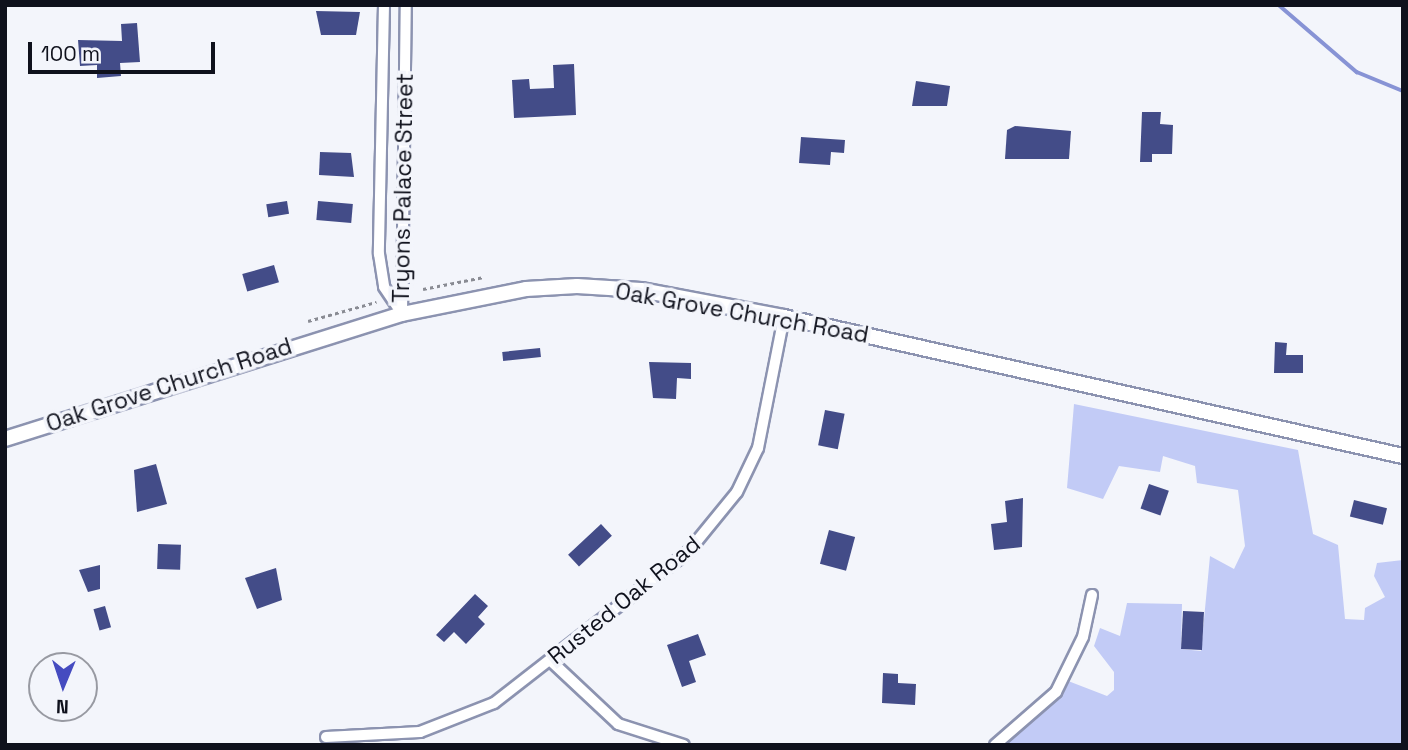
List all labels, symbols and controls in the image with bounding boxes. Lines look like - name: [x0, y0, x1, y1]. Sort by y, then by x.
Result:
- scale bar: [32, 28, 219, 72]
- text: 100 m: [41, 40, 100, 67]
- street label: Tryons Palace Street: [387, 73, 419, 303]
- street label: Oak Grove Church Road: [613, 277, 871, 349]
- street label: Oak Grove Church Road: [43, 332, 295, 438]
- street label: Rusted Oak Road: [542, 530, 706, 670]
- north arrow: [28, 652, 98, 722]
- text: N: [56, 694, 69, 719]

